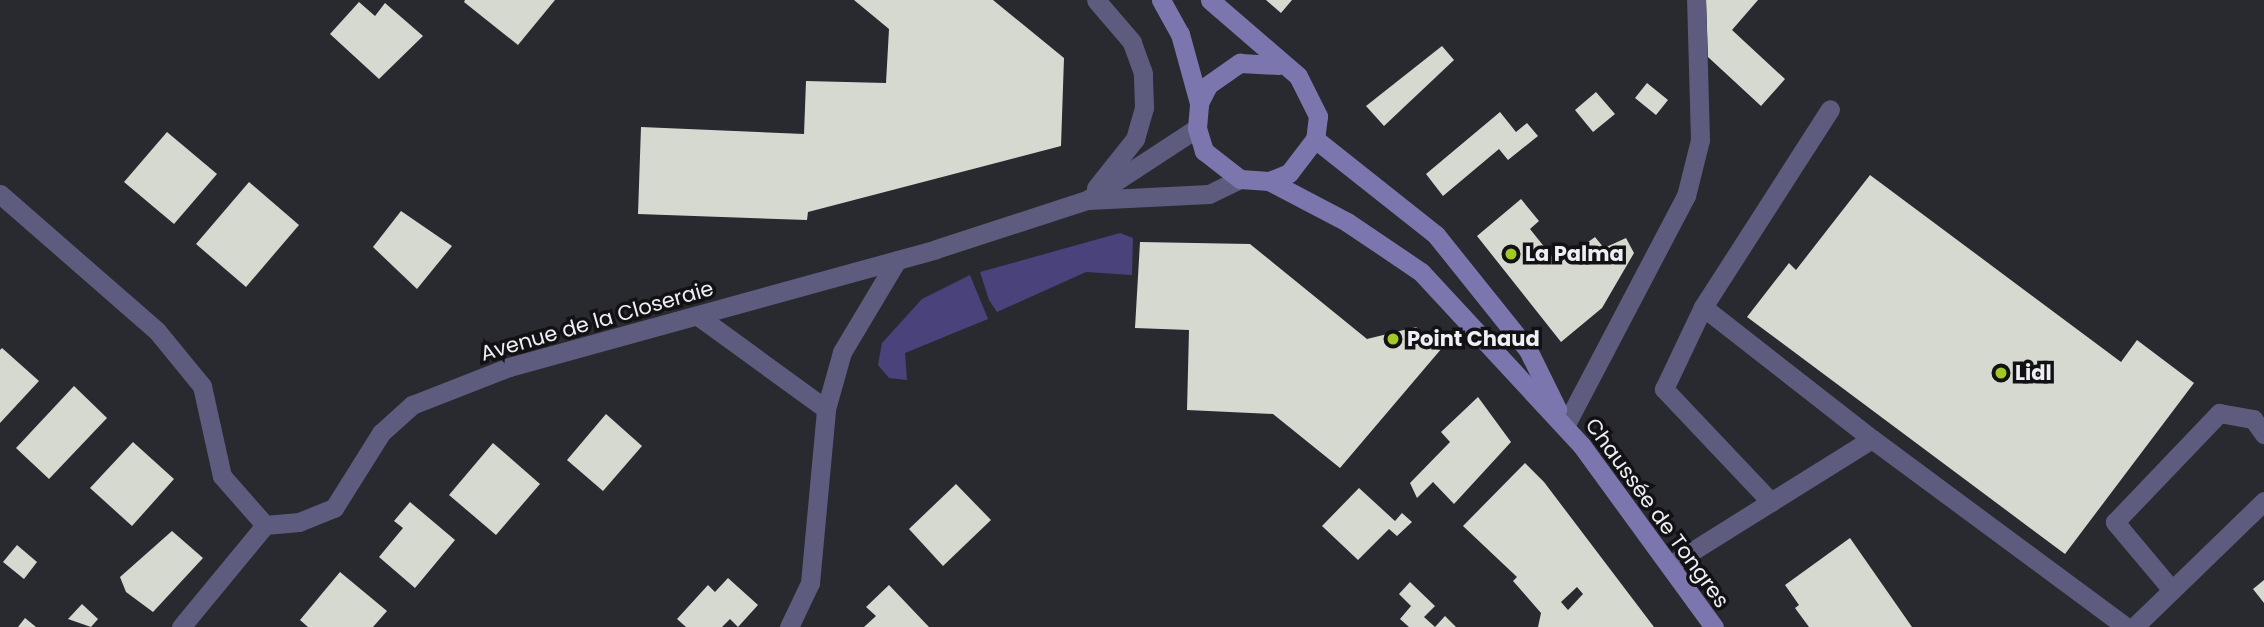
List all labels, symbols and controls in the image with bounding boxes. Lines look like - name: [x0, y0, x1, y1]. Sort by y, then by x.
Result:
- place label: La Palma: [1525, 241, 1624, 267]
- marker: La Palma: [1503, 246, 1519, 262]
- street label: Avenue de la Closeraie: [478, 276, 716, 366]
- place label: Point Chaud: [1407, 326, 1540, 352]
- marker: Point Chaud: [1385, 331, 1401, 347]
- place label: Lidl: [2015, 360, 2052, 386]
- marker: Lidl: [1993, 365, 2009, 381]
- street label: Chaussée de Tongres: [1580, 413, 1734, 613]

